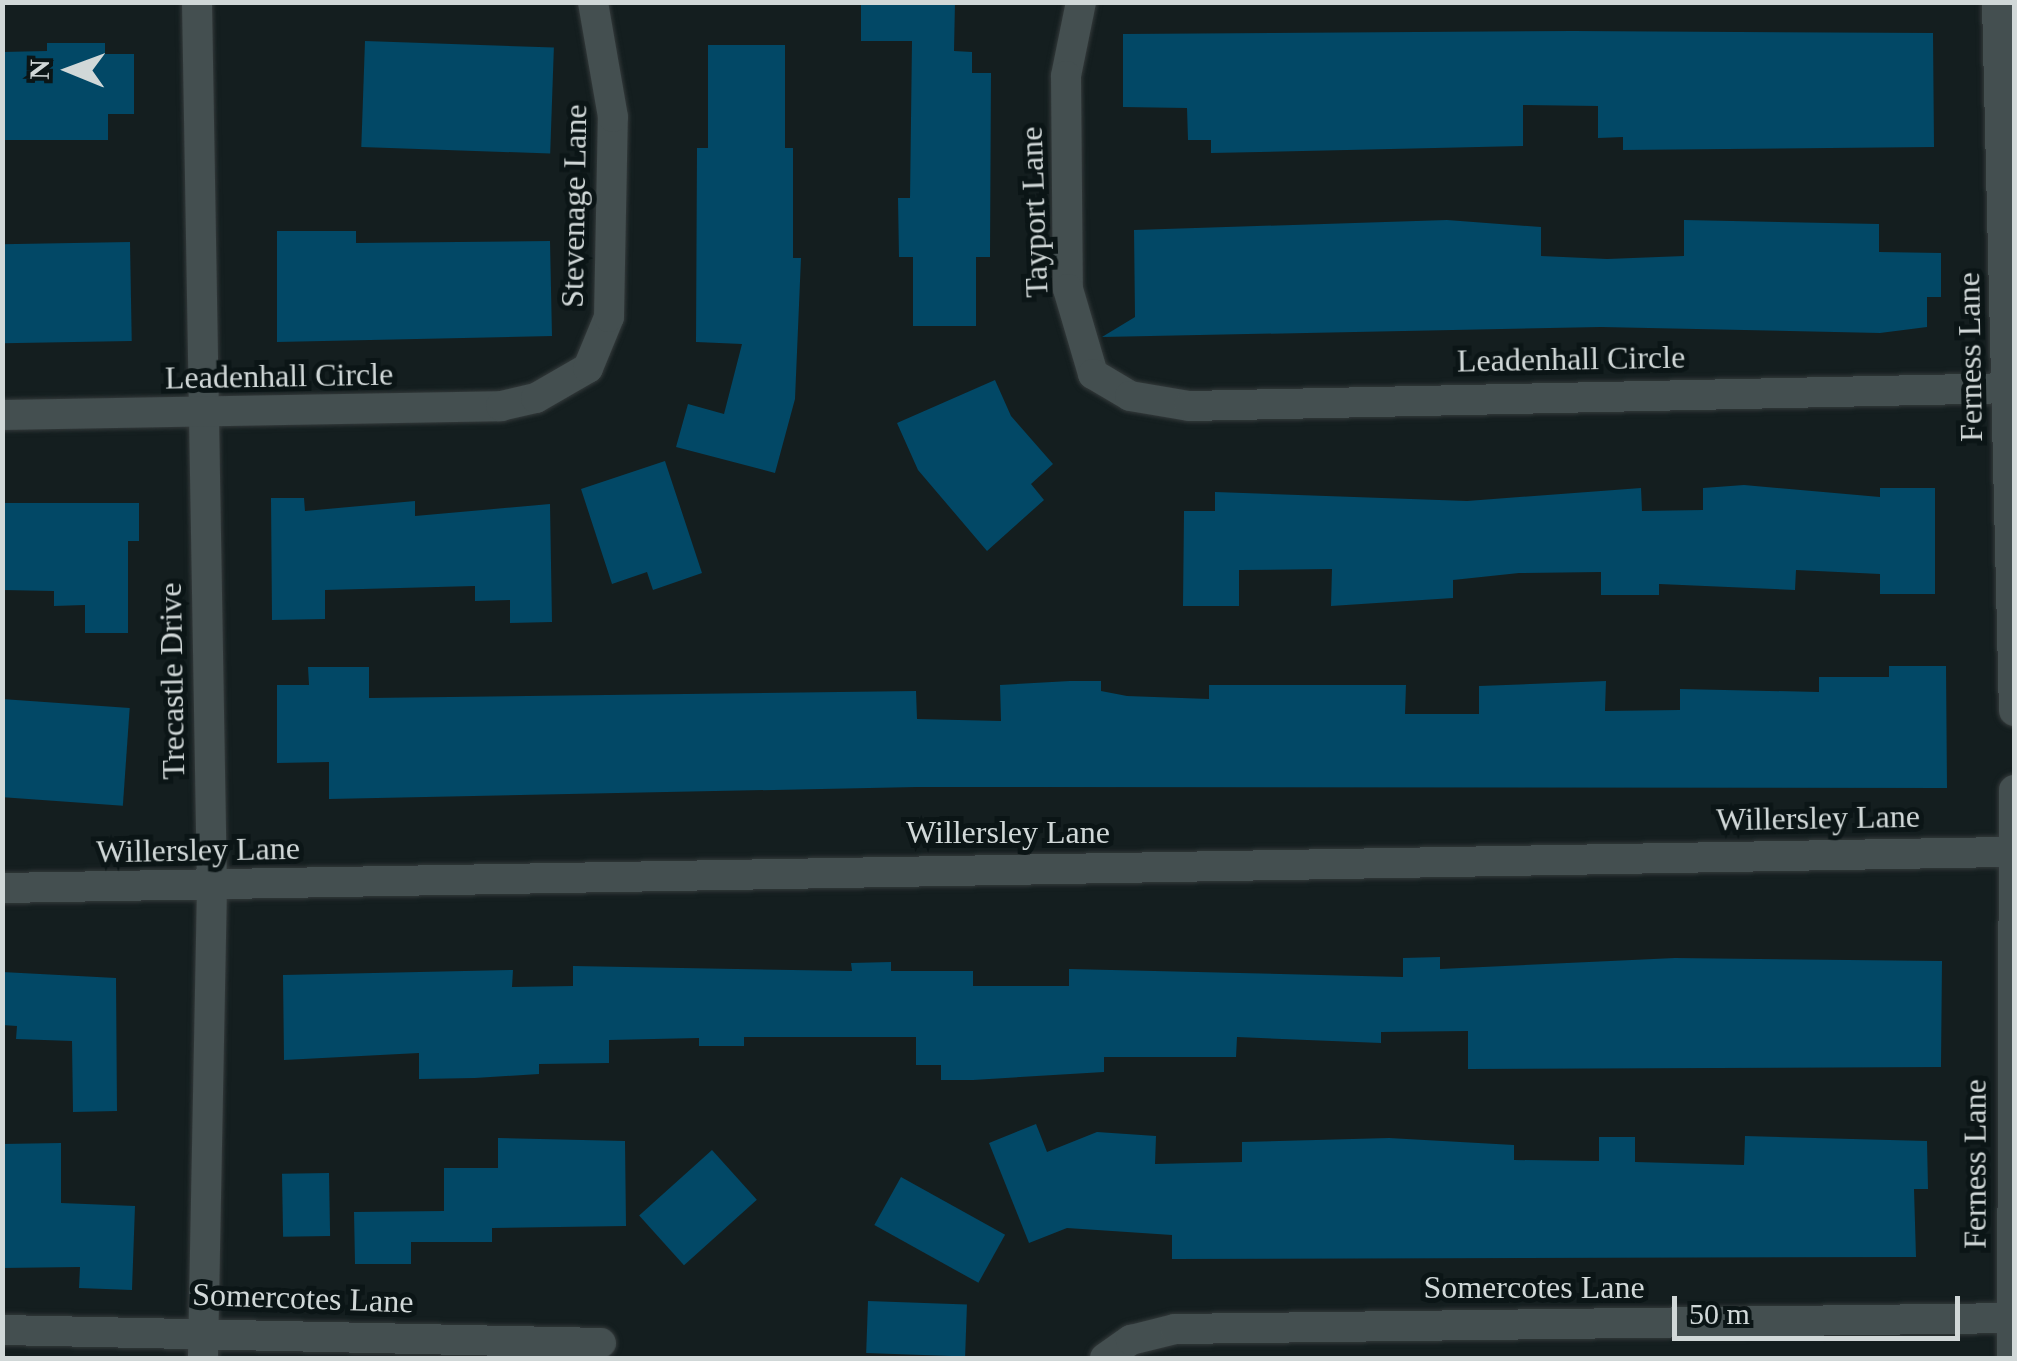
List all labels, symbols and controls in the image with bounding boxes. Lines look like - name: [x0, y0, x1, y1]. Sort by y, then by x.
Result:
- north arrow: [20, 20, 120, 120]
- text: N: [24, 59, 55, 80]
- street label: Stevenage Lane: [553, 104, 595, 308]
- street label: Tayport Lane: [1012, 126, 1056, 298]
- street label: Ferness Lane: [1949, 272, 1991, 442]
- street label: Leadenhall Circle: [1457, 338, 1685, 380]
- street label: Leadenhall Circle: [165, 355, 393, 397]
- street label: Trecastle Drive: [151, 582, 193, 780]
- street label: Willersley Lane: [1716, 797, 1920, 839]
- street label: Willersley Lane: [906, 813, 1110, 851]
- street label: Willersley Lane: [96, 829, 300, 871]
- street label: Ferness Lane: [1956, 1079, 1994, 1249]
- street label: Somercotes Lane: [1423, 1268, 1645, 1306]
- street label: Somercotes Lane: [192, 1275, 414, 1321]
- scale bar: [1677, 1276, 1964, 1338]
- text: 50 m: [1689, 1297, 1750, 1330]

